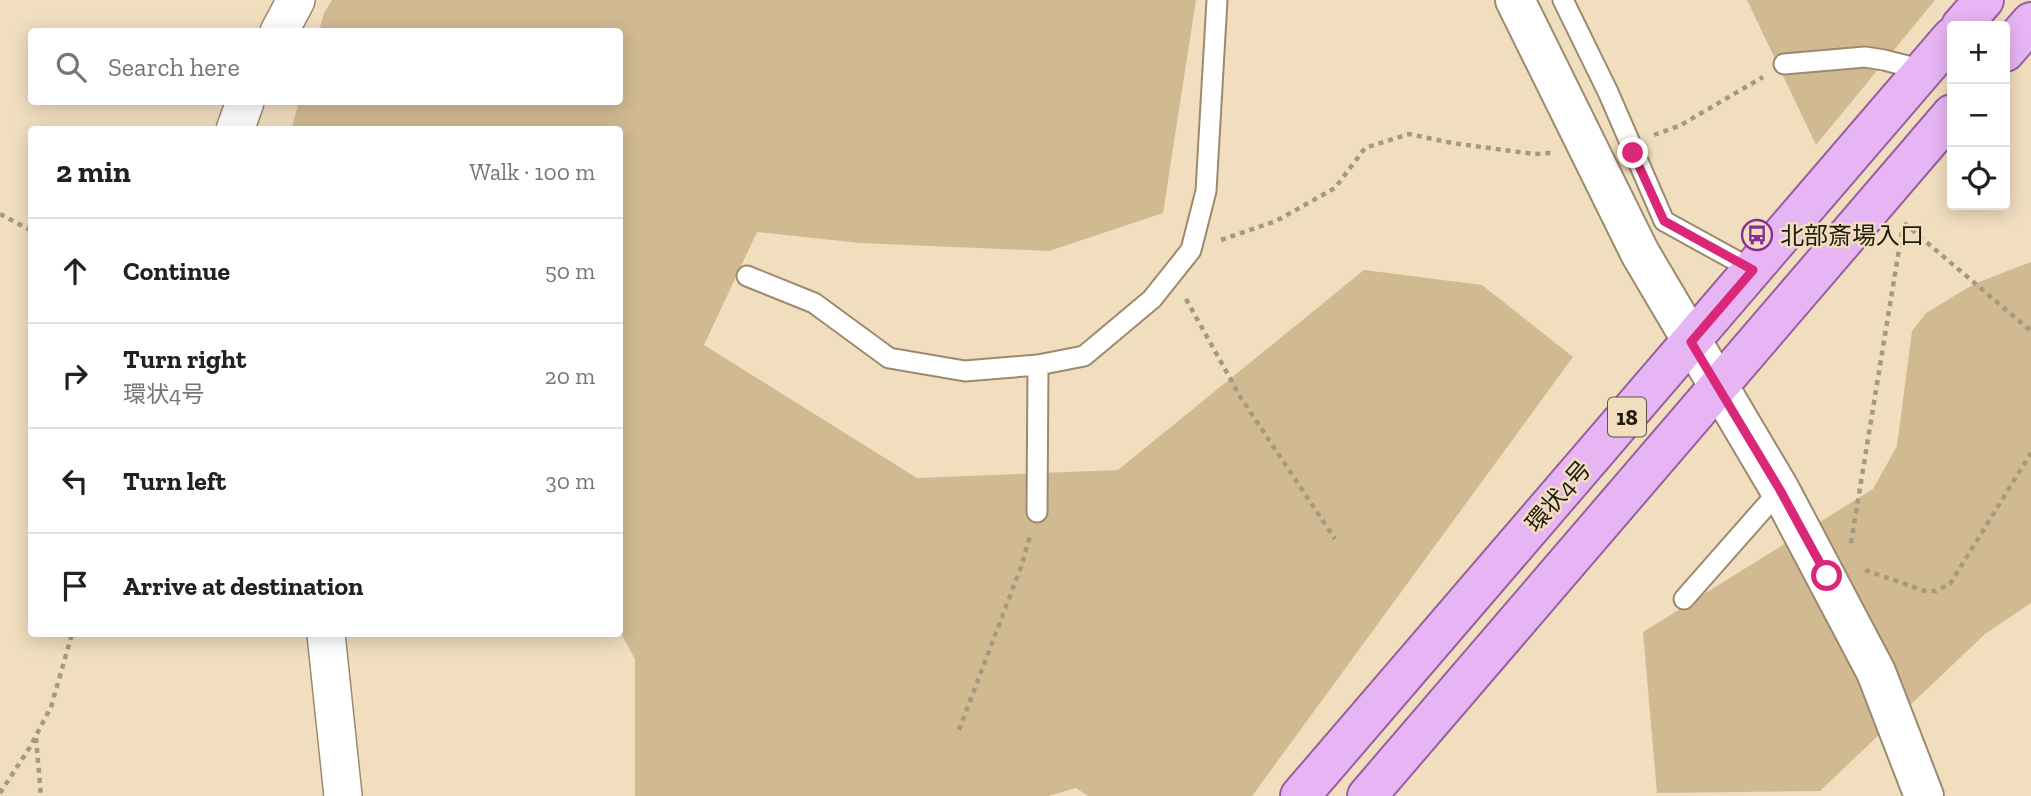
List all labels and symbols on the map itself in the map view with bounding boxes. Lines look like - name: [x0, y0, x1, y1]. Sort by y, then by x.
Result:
- route end: [1617, 137, 1648, 168]
- bus stop icon: 北部斎場入口: [1740, 218, 1774, 252]
- place label: 北部斎場入口: [1780, 221, 1924, 250]
- road number: 18: [1608, 398, 1646, 436]
- street label: 環状4号: [1519, 454, 1597, 538]
- route start: [1811, 560, 1842, 591]

